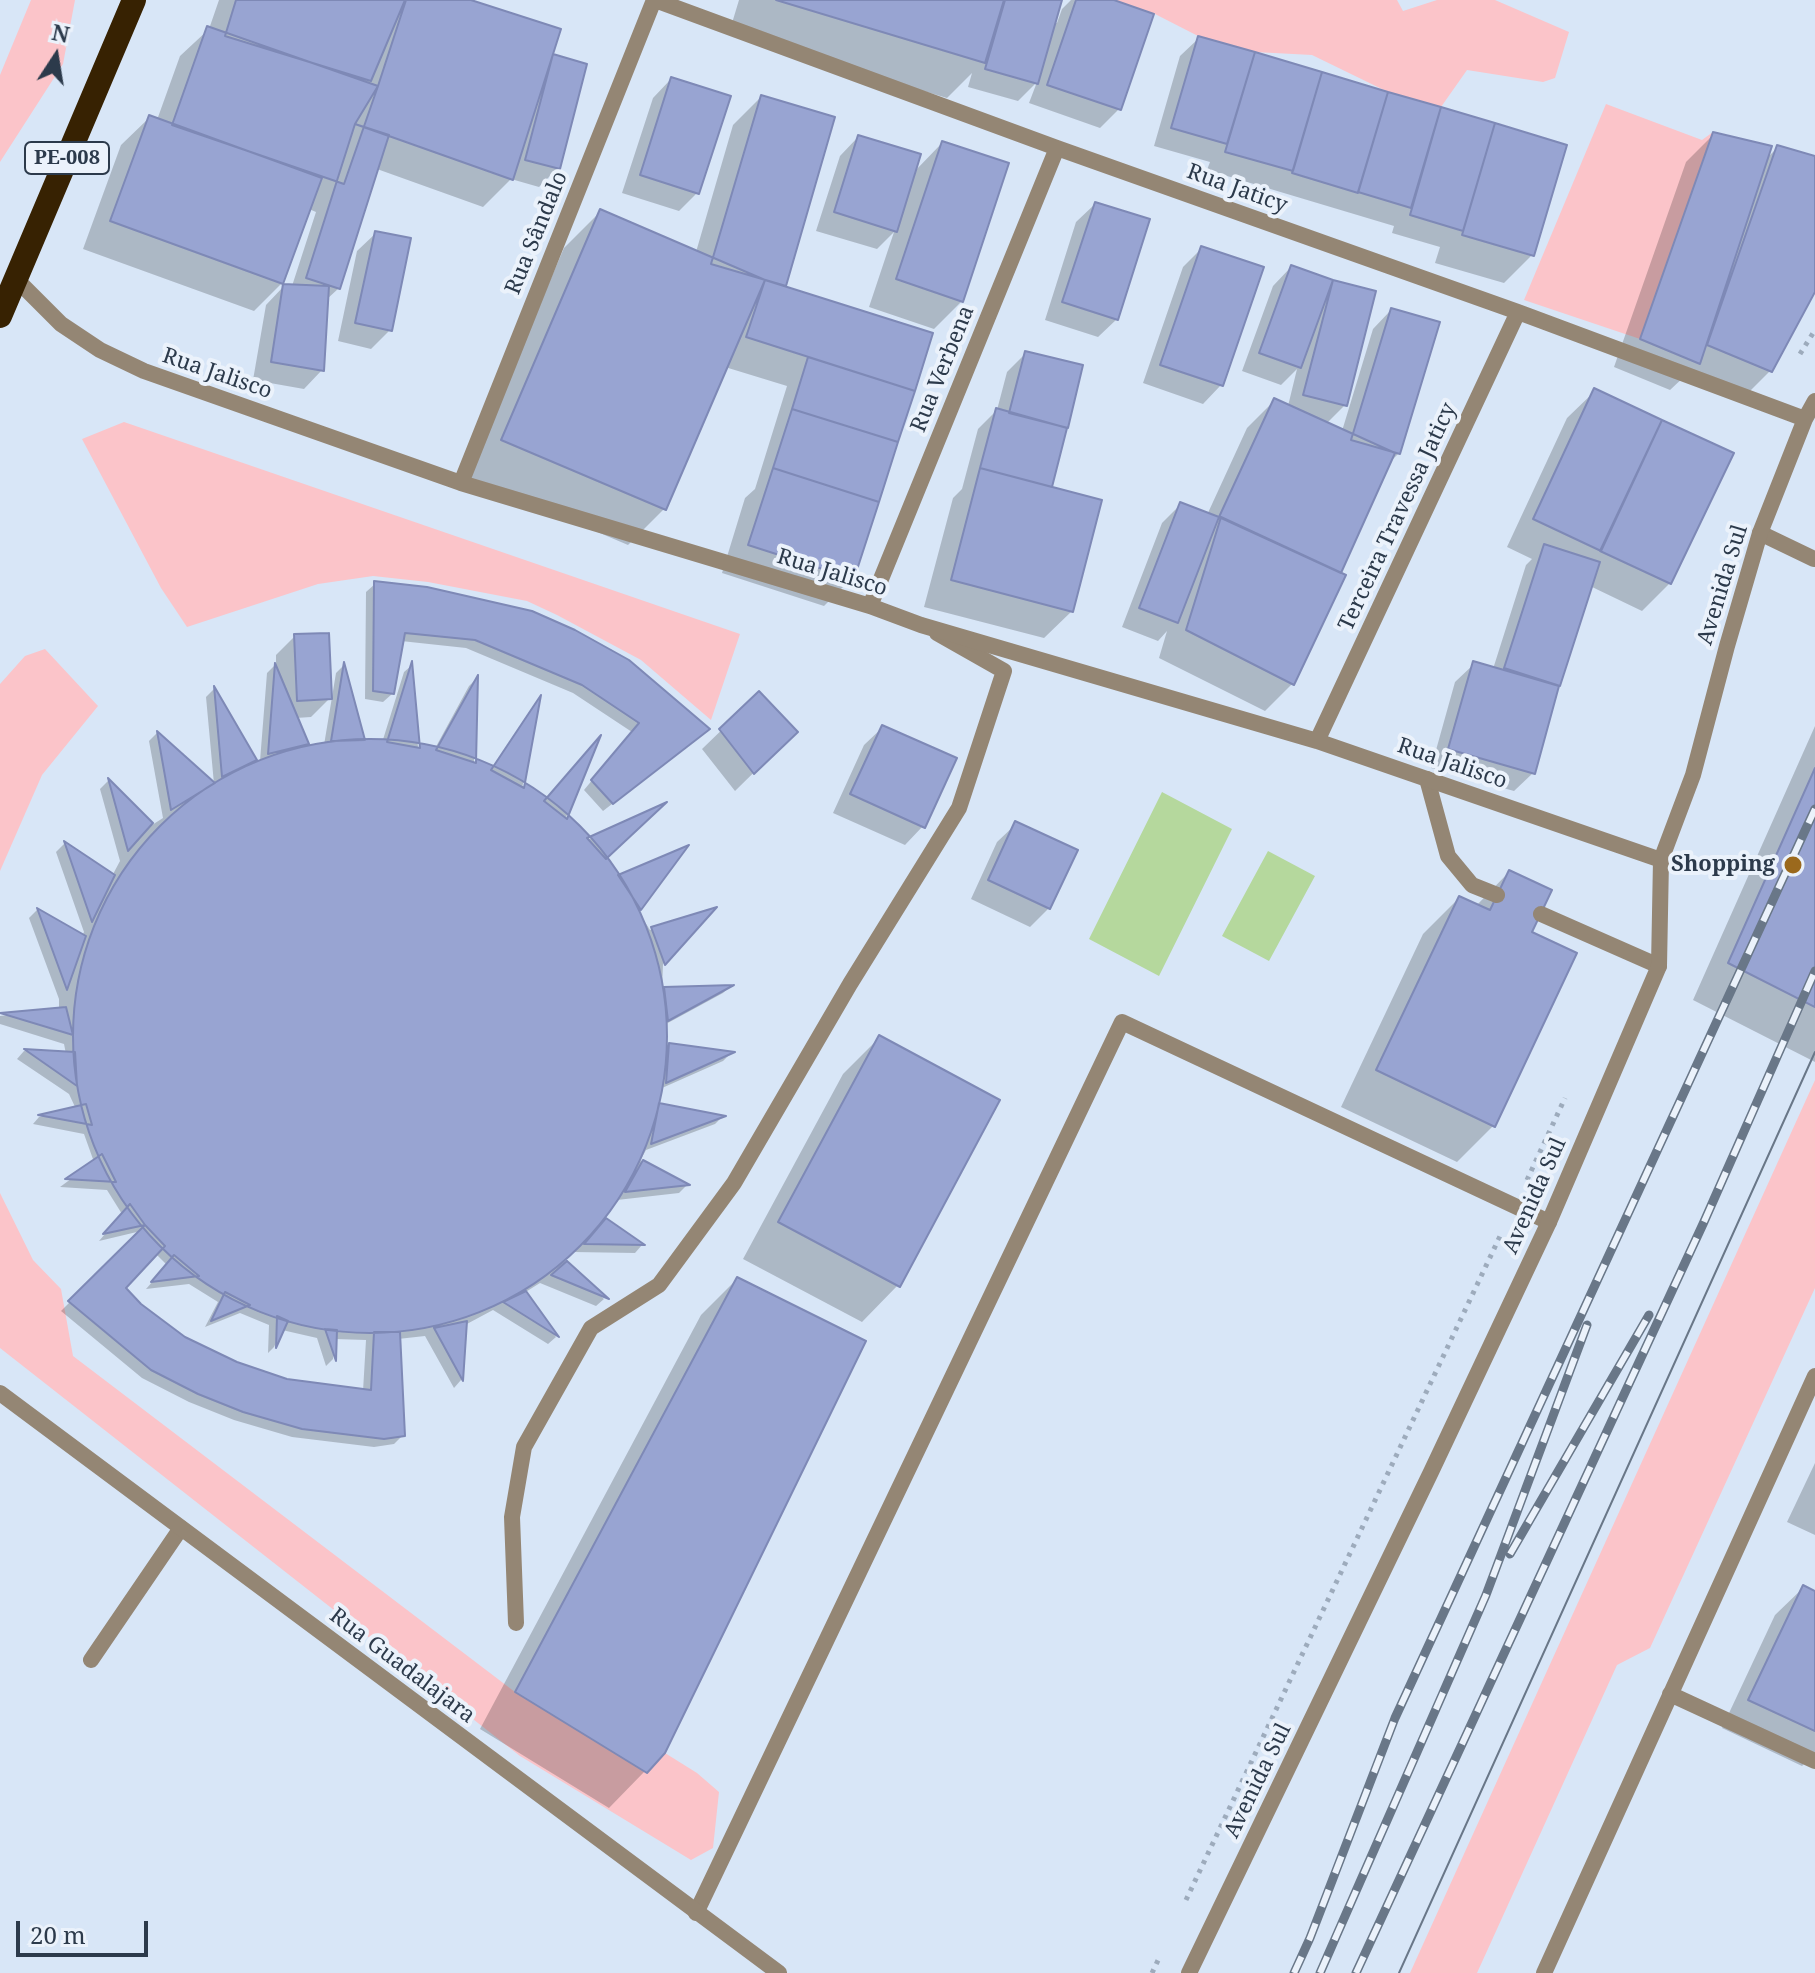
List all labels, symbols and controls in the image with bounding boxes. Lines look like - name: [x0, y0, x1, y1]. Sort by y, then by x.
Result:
- north arrow: [16, 16, 96, 96]
- text: N: [49, 16, 73, 49]
- road number: PE-008: [25, 142, 109, 174]
- street label: Rua Jaticy: [1183, 159, 1291, 219]
- street label: Rua Sândalo: [500, 168, 574, 298]
- street label: Rua Verbena: [906, 302, 980, 436]
- street label: Rua Jalisco: [159, 343, 275, 405]
- street label: Terceira Travessa Jaticy: [1333, 399, 1463, 635]
- street label: Avenida Sul: [1692, 522, 1754, 648]
- street label: Rua Jalisco: [774, 544, 890, 602]
- street label: Rua Jalisco: [1394, 733, 1510, 795]
- place label: Shopping: [1671, 852, 1775, 878]
- marker: Shopping: [1782, 854, 1804, 876]
- street label: Avenida Sul: [1498, 1134, 1572, 1258]
- street label: Rua Guadalajara: [324, 1603, 480, 1729]
- street label: Avenida Sul: [1219, 1719, 1297, 1843]
- scale bar: [20, 1905, 152, 1955]
- text: 20 m: [30, 1918, 86, 1951]

